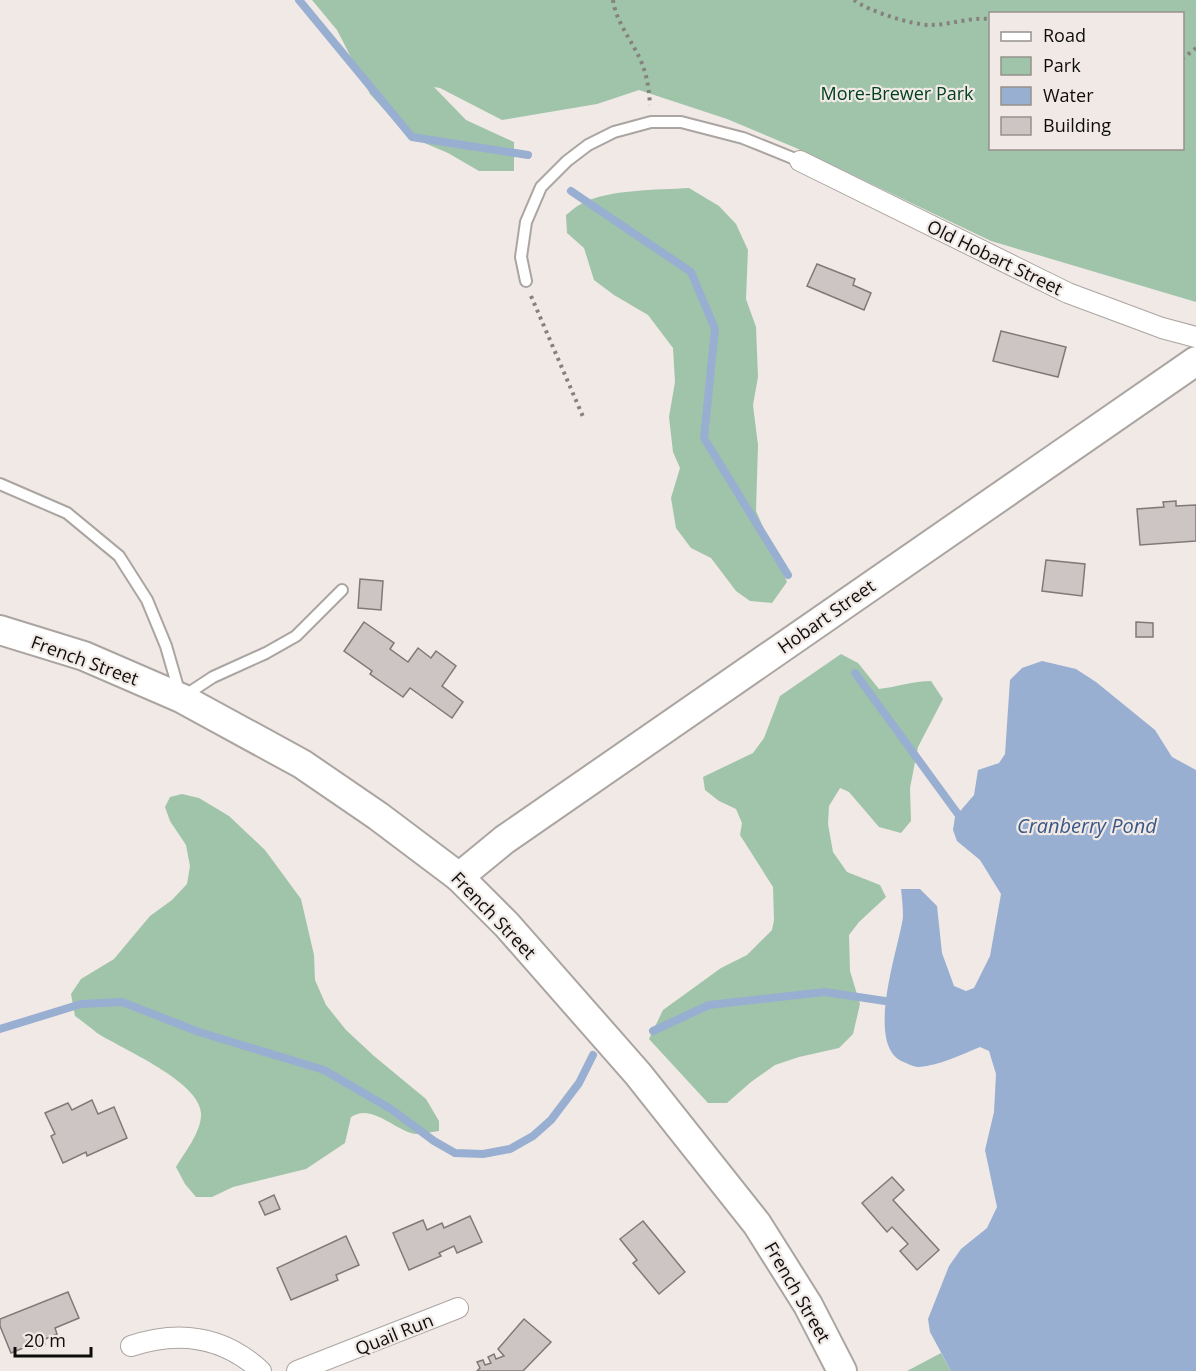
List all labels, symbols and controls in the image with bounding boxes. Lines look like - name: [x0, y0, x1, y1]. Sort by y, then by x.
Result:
- legend: [989, 12, 1184, 150]
- text: Road: [1043, 23, 1086, 47]
- text: Park: [1043, 53, 1081, 77]
- park label: More-Brewer Park: [820, 81, 974, 105]
- text: Water: [1043, 83, 1094, 107]
- text: Building: [1043, 113, 1111, 137]
- street label: Old Hobart Street: [923, 214, 1067, 300]
- street label: Hobart Street: [772, 574, 880, 658]
- street label: French Street: [28, 630, 142, 690]
- water label: Cranberry Pond: [1017, 812, 1157, 839]
- street label: French Street: [446, 866, 542, 964]
- street label: French Street: [760, 1237, 836, 1347]
- street label: Quail Run: [351, 1308, 437, 1360]
- scale bar: [15, 1320, 92, 1358]
- text: 20 m: [24, 1328, 66, 1352]

